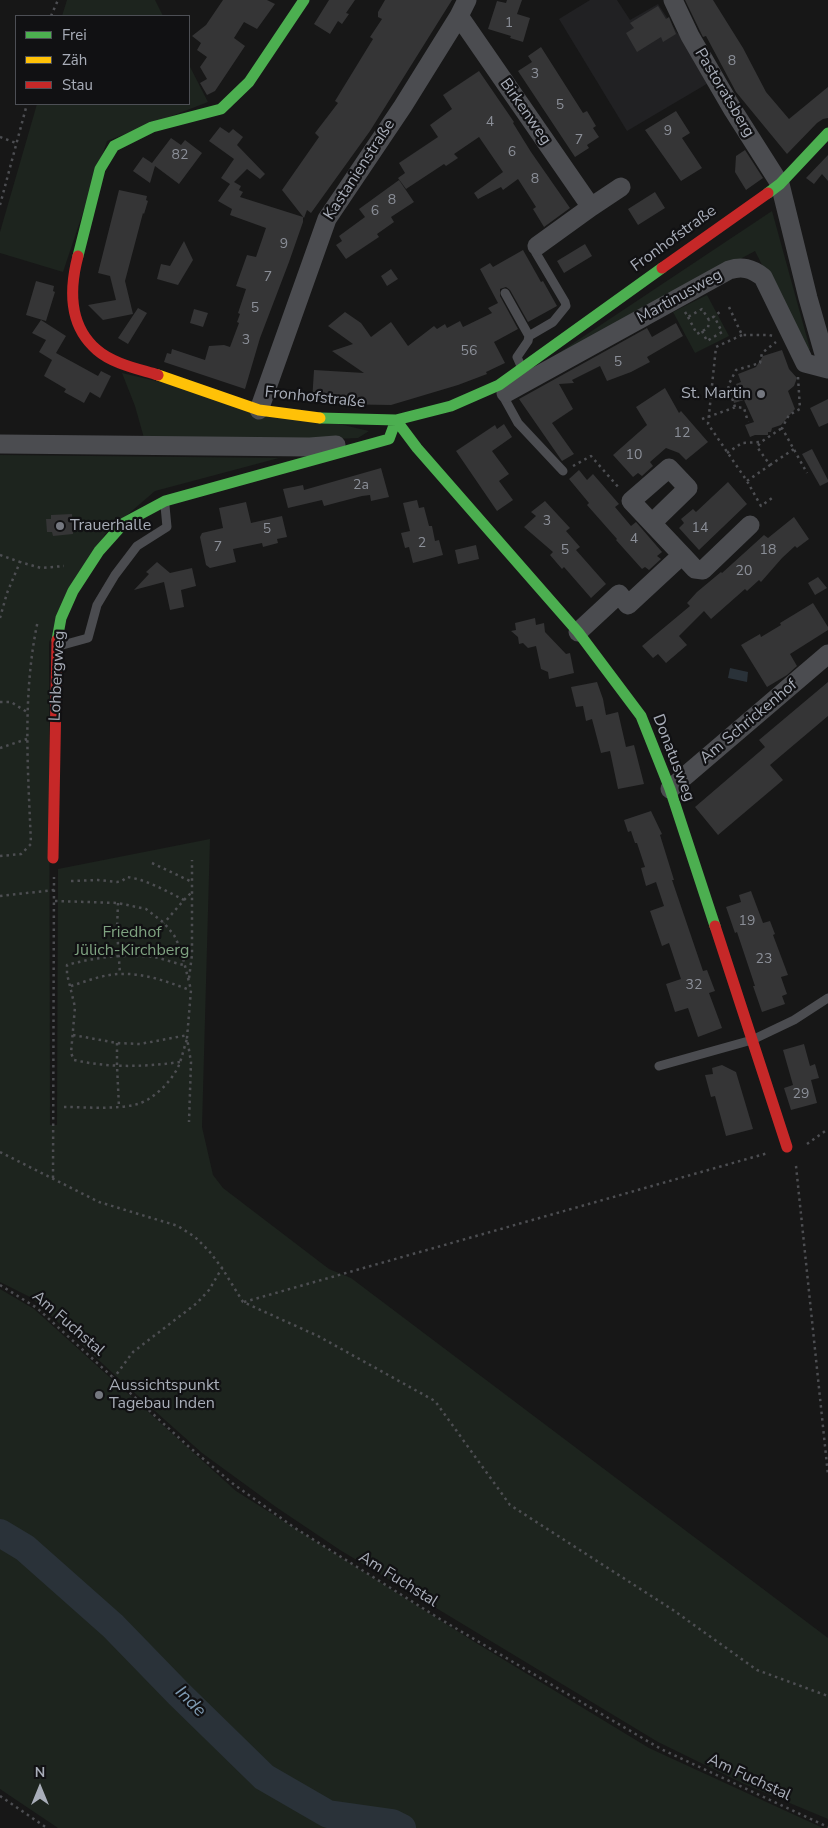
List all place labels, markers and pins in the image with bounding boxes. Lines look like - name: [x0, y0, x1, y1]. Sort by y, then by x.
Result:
- place label: St. Martin: [681, 384, 751, 404]
- marker: St. Martin: [755, 388, 767, 400]
- place label: Trauerhalle: [70, 516, 151, 536]
- marker: Trauerhalle: [54, 520, 66, 532]
- place label: Aussichtspunkt Tagebau Inden: [109, 1376, 219, 1414]
- marker: Aussichtspunkt Tagebau Inden: [93, 1389, 105, 1401]

